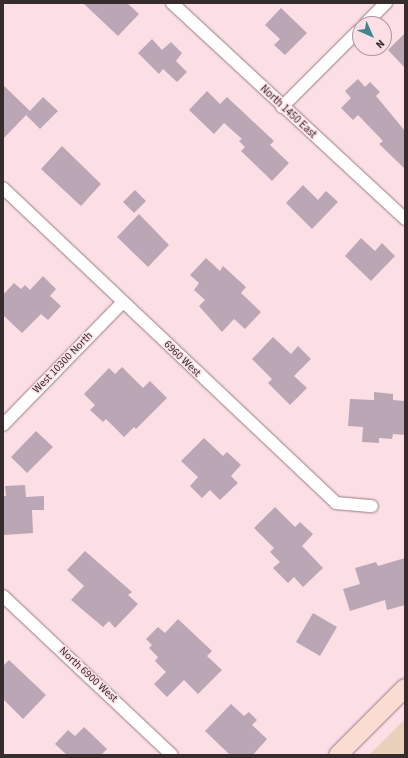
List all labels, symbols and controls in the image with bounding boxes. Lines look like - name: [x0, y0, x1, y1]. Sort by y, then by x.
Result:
- north arrow: [352, 16, 392, 56]
- text: N: [372, 36, 388, 52]
- street label: North 1450 East: [257, 83, 319, 141]
- street label: West 10300 North: [30, 329, 96, 397]
- street label: 6960 West: [161, 338, 203, 380]
- street label: North 6900 West: [56, 645, 120, 705]

